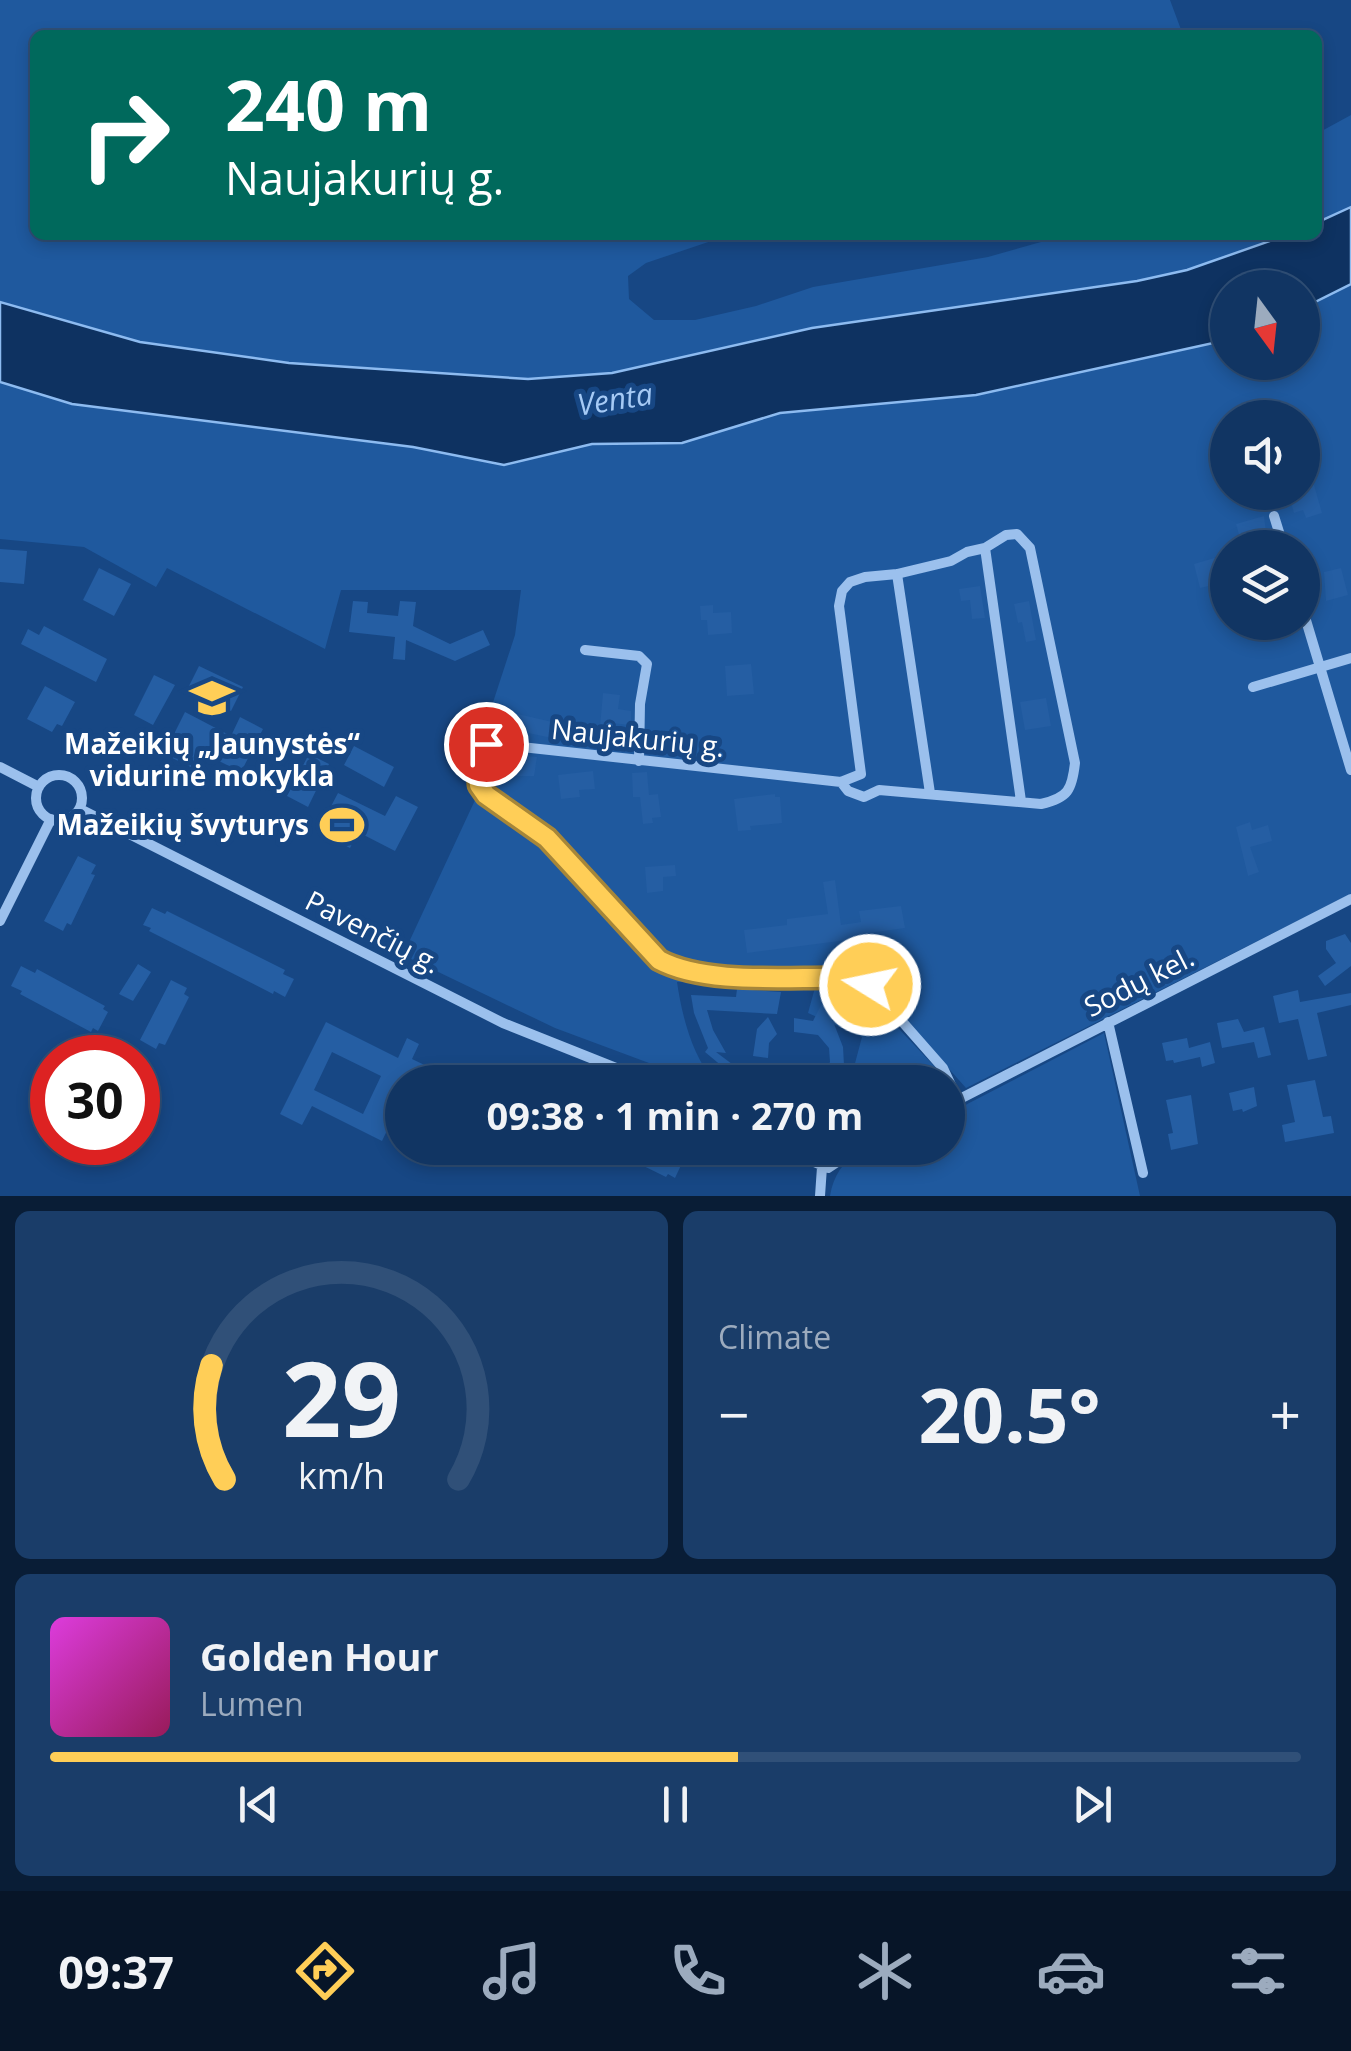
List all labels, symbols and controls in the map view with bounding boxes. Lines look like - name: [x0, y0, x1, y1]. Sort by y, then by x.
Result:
- text: 240 m: [225, 56, 432, 152]
- icon: right: [60, 70, 190, 200]
- text: Naujakurių g.: [225, 147, 504, 208]
- north arrow: [1210, 270, 1320, 380]
- map controls: [1210, 270, 1320, 640]
- water label: Venta: [574, 372, 655, 425]
- button: sound: [1210, 400, 1320, 510]
- button: layers: [1210, 530, 1320, 640]
- school or university icon: Mažeikių „Jaunystės“ vidurinė mokykla: [188, 674, 236, 722]
- pin: [444, 702, 529, 787]
- street label: Naujakurių g.: [550, 709, 727, 765]
- icon: arrive: [459, 717, 514, 772]
- place label: Mažeikių „Jaunystės“ vidurinė mokykla: [64, 724, 360, 794]
- sports icon: Mažeikių švyturys: [318, 801, 366, 849]
- place label: Mažeikių švyturys: [56, 805, 309, 843]
- street label: Pavenčių g.: [299, 881, 447, 981]
- position arrow: [818, 933, 922, 1037]
- street label: Sodų kel.: [1077, 937, 1200, 1025]
- speed limit sign: 30: [30, 1035, 160, 1165]
- text: 09:38 · 1 min · 270 m: [487, 1089, 863, 1141]
- text: Climate: [718, 1315, 831, 1358]
- text: 29: [282, 1326, 401, 1467]
- text: 20.5°: [918, 1363, 1101, 1465]
- text: −: [718, 1376, 749, 1451]
- text: +: [1270, 1376, 1301, 1451]
- text: km/h: [298, 1451, 385, 1499]
- text: Golden Hour: [200, 1630, 439, 1682]
- text: Lumen: [200, 1682, 304, 1725]
- icon: previous: [231, 1777, 286, 1832]
- icon: pause: [648, 1777, 703, 1832]
- icon: next: [1065, 1777, 1120, 1832]
- icon: directions: [290, 1936, 360, 2006]
- icon: music: [477, 1936, 547, 2006]
- icon: phone: [663, 1936, 733, 2006]
- icon: climate: [850, 1936, 920, 2006]
- icon: car: [1036, 1936, 1106, 2006]
- icon: filters: [1223, 1936, 1293, 2006]
- text: 09:37: [58, 1941, 174, 2002]

